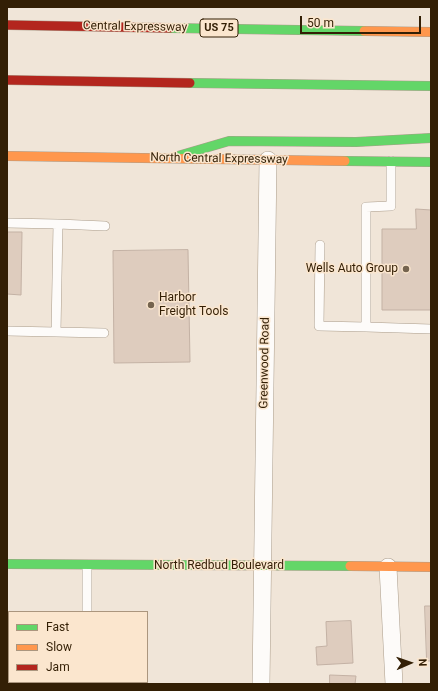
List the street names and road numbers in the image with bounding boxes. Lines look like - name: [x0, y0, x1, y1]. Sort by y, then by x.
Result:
- street label: Central Expressway: [83, 19, 187, 35]
- road number: US 75: [200, 19, 238, 37]
- street label: North Central Expressway: [150, 151, 288, 167]
- street label: Greenwood Road: [257, 317, 273, 409]
- street label: North Redbud Boulevard: [154, 559, 284, 573]

